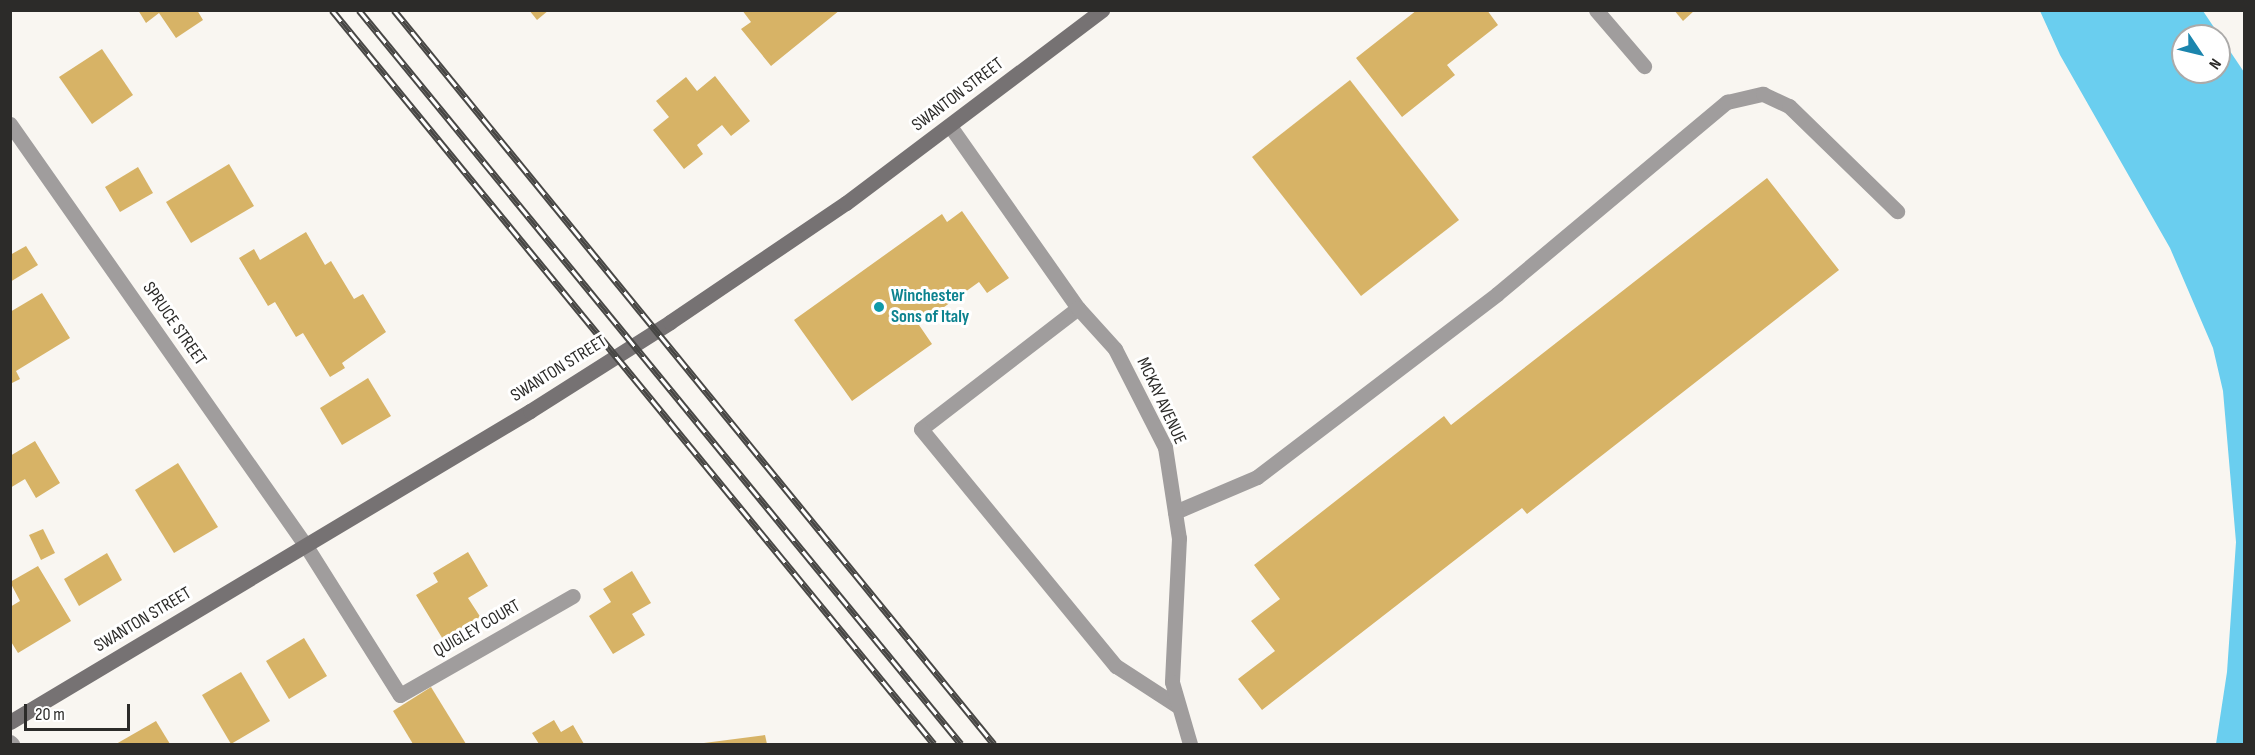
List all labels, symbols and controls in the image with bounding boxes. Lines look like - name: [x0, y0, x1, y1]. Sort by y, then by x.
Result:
- north arrow: [2171, 24, 2231, 84]
- street label: SWANTON STREET: [908, 54, 1008, 136]
- text: N: [2204, 55, 2225, 72]
- street label: SPRUCE STREET: [137, 278, 211, 370]
- place label: Winchester Sons of Italy: [891, 286, 969, 328]
- marker: Winchester Sons of Italy: [872, 300, 886, 314]
- street label: SWANTON STREET: [507, 331, 611, 407]
- street label: MCKAY AVENUE: [1132, 354, 1190, 448]
- street label: SWANTON STREET: [91, 583, 195, 657]
- street label: QUIGLEY COURT: [430, 595, 524, 663]
- scale bar: [27, 692, 134, 730]
- text: 20 m: [35, 704, 65, 725]

